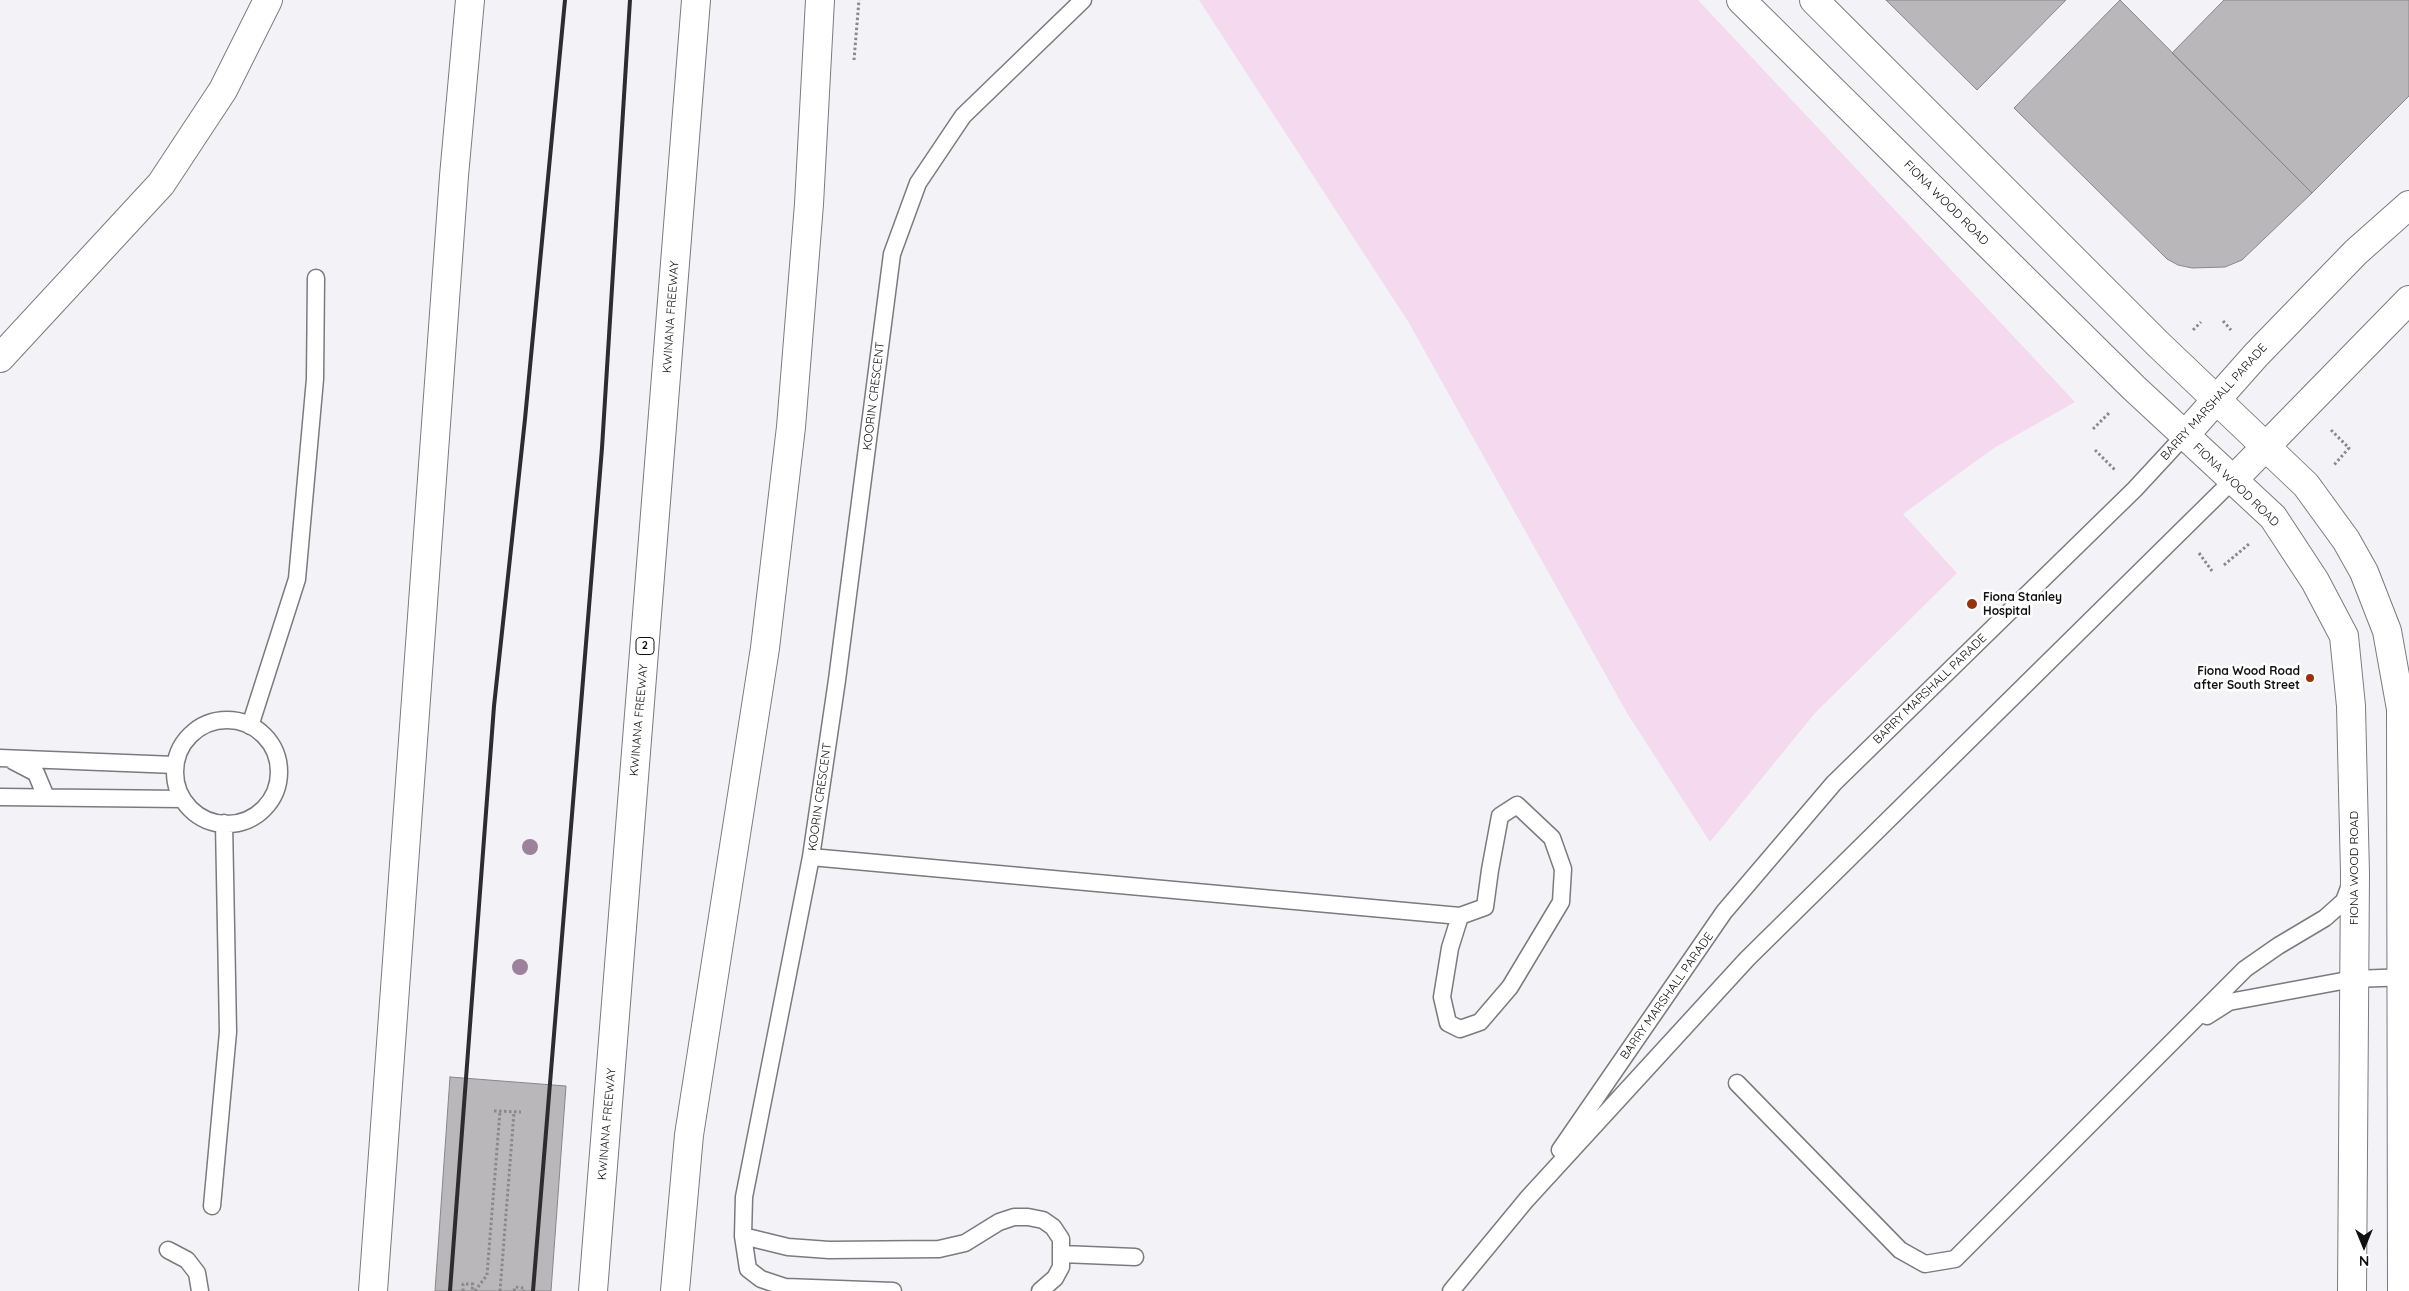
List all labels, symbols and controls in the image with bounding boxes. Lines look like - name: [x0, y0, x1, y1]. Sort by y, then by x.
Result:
- street label: FIONA WOOD ROAD: [1901, 158, 1991, 248]
- street label: KWINANA FREEWAY: [660, 260, 682, 374]
- street label: KOORIN CRESCENT: [860, 341, 888, 451]
- street label: BARRY MARSHALL PARADE: [2158, 341, 2270, 463]
- street label: FIONA WOOD ROAD: [2190, 440, 2282, 530]
- place label: Fiona Stanley Hospital: [1983, 590, 2062, 618]
- marker: Fiona Stanley Hospital: [1965, 597, 1979, 611]
- street label: BARRY MARSHALL PARADE: [1870, 631, 1990, 747]
- road number: 2: [636, 637, 654, 654]
- street label: KWINANA FREEWAY: [627, 663, 651, 777]
- place label: Fiona Wood Road after South Street: [2194, 664, 2300, 692]
- marker: Fiona Wood Road after South Street: [2304, 672, 2316, 684]
- street label: KOORIN CRESCENT: [805, 742, 835, 852]
- street label: FIONA WOOD ROAD: [2347, 811, 2361, 925]
- street label: BARRY MARSHALL PARADE: [1618, 930, 1716, 1062]
- street label: KWINANA FREEWAY: [595, 1067, 619, 1181]
- north arrow: [2339, 1221, 2389, 1271]
- text: N: [2359, 1252, 2369, 1270]

